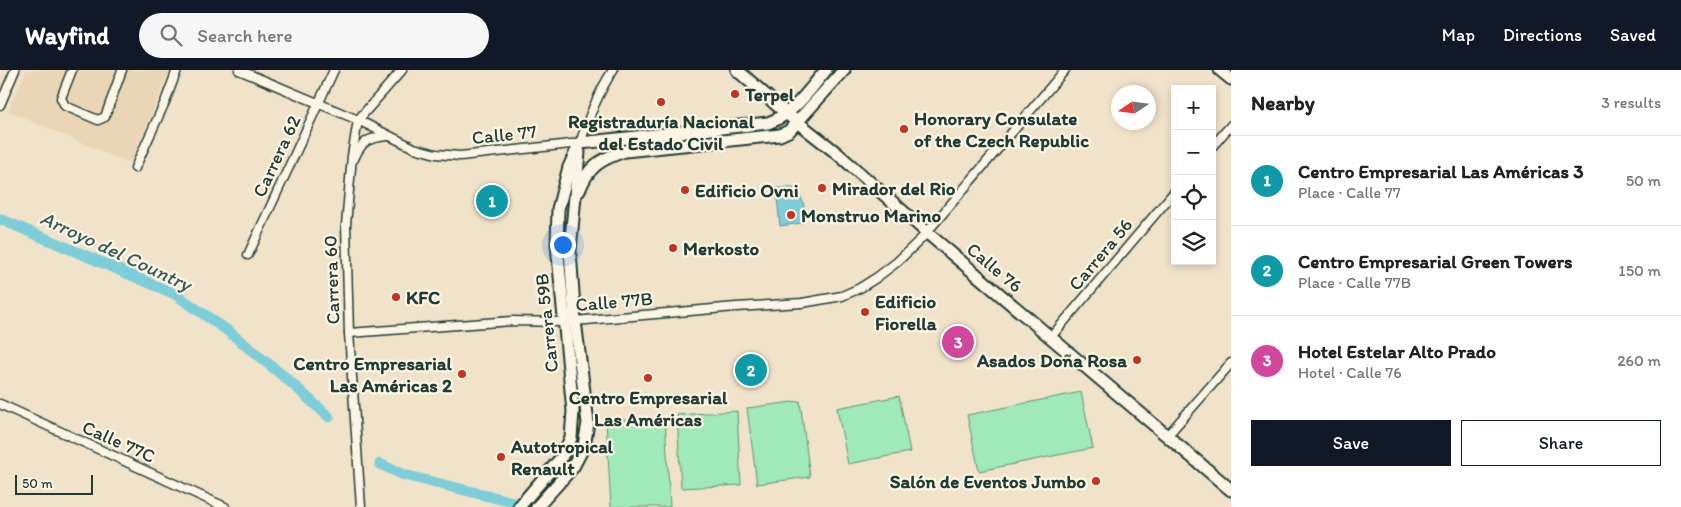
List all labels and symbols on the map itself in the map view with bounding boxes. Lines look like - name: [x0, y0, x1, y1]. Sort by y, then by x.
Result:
- place label: Terpel: [744, 83, 795, 106]
- north arrow: [1111, 85, 1156, 130]
- marker: Terpel: [729, 88, 741, 100]
- marker: Registraduría Nacional del Estado Civil: [655, 96, 667, 108]
- place label: Honorary Consulate of the Czech Republic: [914, 107, 1089, 152]
- place label: Registraduría Nacional del Estado Civil: [568, 110, 755, 155]
- street label: Carrera 62: [248, 112, 305, 201]
- street label: Calle 77: [471, 120, 538, 149]
- marker: Honorary Consulate of the Czech Republic: [898, 123, 910, 135]
- place label: Mirador del Rio: [832, 177, 956, 200]
- place label: Edificio Ovni: [695, 179, 799, 202]
- pin: 1: [476, 182, 508, 220]
- marker: Mirador del Rio: [816, 182, 828, 194]
- marker: Edificio Ovni: [679, 184, 691, 196]
- place label: Monstruo Marino: [801, 204, 941, 227]
- water label: Arroyo del Country: [37, 206, 197, 297]
- marker: Monstruo Marino: [785, 209, 797, 221]
- street label: Carrera 56: [1063, 213, 1137, 295]
- your location: [550, 232, 576, 258]
- street label: Carrera 60: [318, 235, 345, 325]
- place label: Merkosto: [683, 237, 760, 260]
- street label: Calle 76: [962, 237, 1027, 297]
- marker: Merkosto: [667, 242, 679, 254]
- street label: Carrera 59B: [530, 272, 563, 374]
- place label: KFC: [406, 286, 440, 309]
- street label: Calle 77B: [575, 287, 654, 316]
- place label: Edificio Fiorella: [875, 290, 938, 335]
- marker: KFC: [390, 291, 402, 303]
- marker: Edificio Fiorella: [859, 306, 871, 318]
- pin: 3: [942, 323, 974, 361]
- place label: Asados Doña Rosa: [976, 349, 1127, 372]
- pin: 2: [735, 351, 767, 389]
- place label: Centro Empresarial Las Américas 2: [293, 352, 453, 397]
- marker: Asados Doña Rosa: [1131, 354, 1143, 366]
- marker: Centro Empresarial Las Américas 2: [456, 368, 468, 380]
- marker: Centro Empresarial Las Américas: [642, 372, 654, 384]
- place label: Centro Empresarial Las Américas: [569, 386, 728, 431]
- street label: Calle 77C: [79, 415, 159, 468]
- place label: Autotropical Renault: [510, 435, 614, 480]
- marker: Autotropical Renault: [495, 451, 507, 463]
- place label: Salón de Eventos Jumbo: [890, 470, 1086, 493]
- scale bar: [15, 472, 92, 495]
- marker: Salón de Eventos Jumbo: [1090, 475, 1102, 487]

